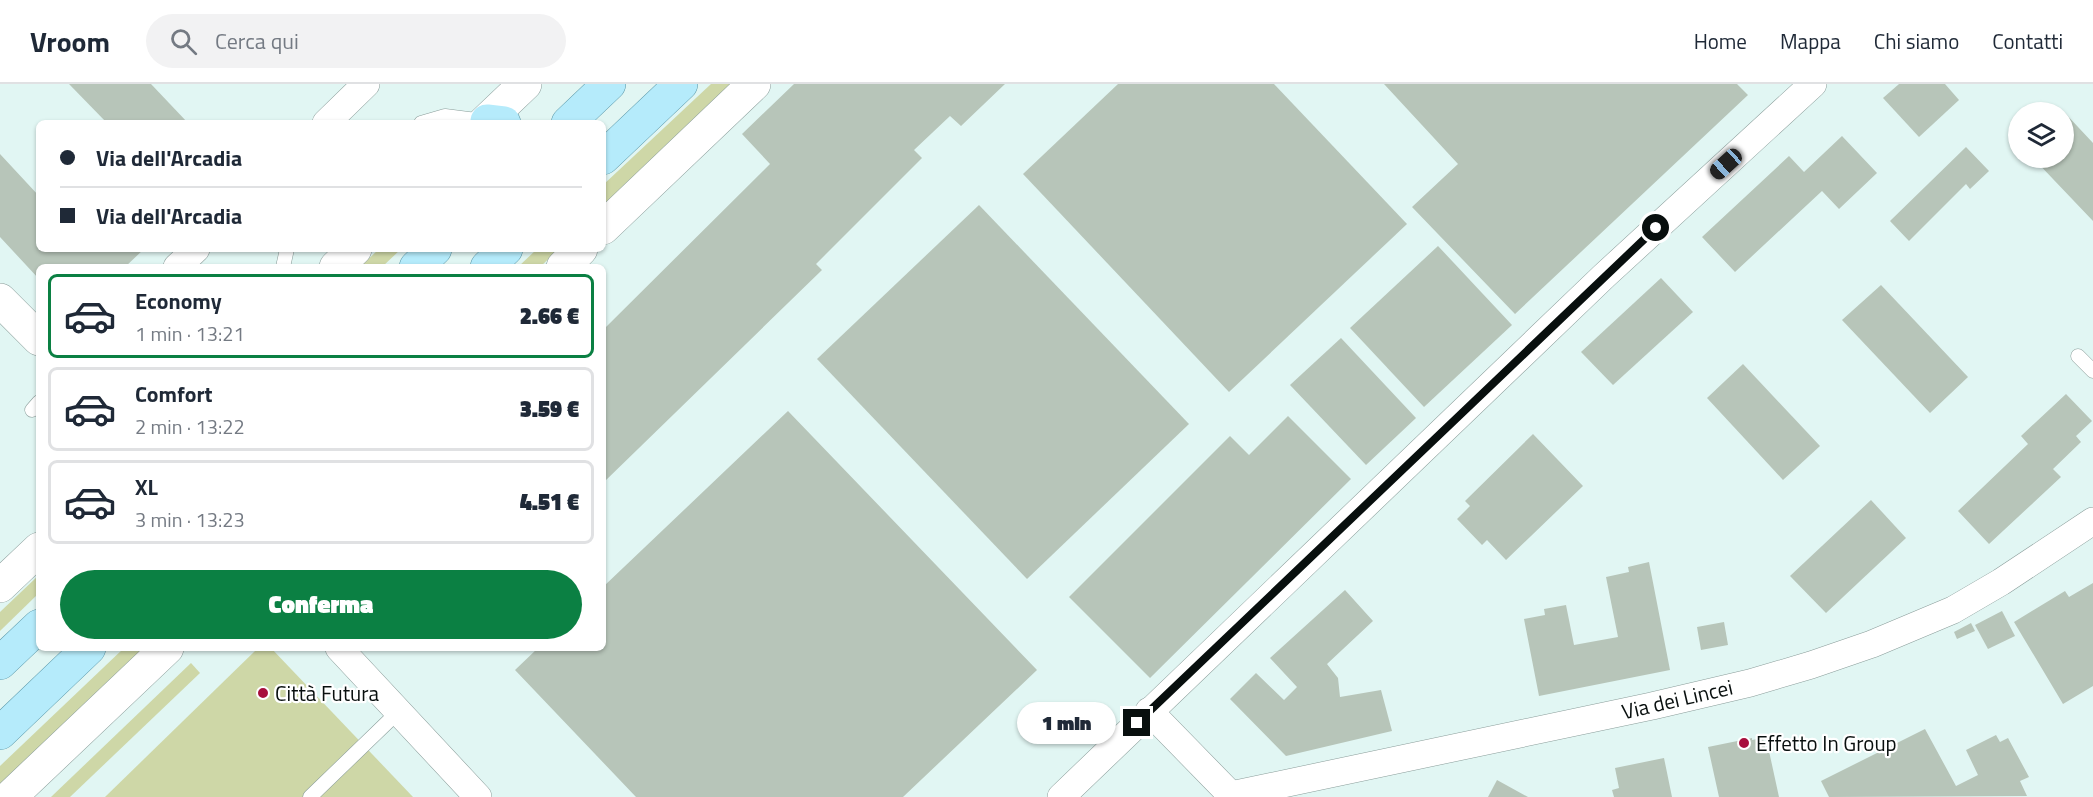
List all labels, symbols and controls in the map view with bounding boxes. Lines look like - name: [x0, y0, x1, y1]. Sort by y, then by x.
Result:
- search box: [146, 14, 566, 68]
- text: Vroom: [30, 20, 110, 63]
- text: Cerca qui: [215, 24, 299, 58]
- icon: search: [167, 25, 200, 58]
- text: Home: [1694, 25, 1747, 57]
- text: Mappa: [1780, 25, 1841, 57]
- text: Chi siamo: [1874, 25, 1959, 57]
- text: Contatti: [1992, 25, 2063, 57]
- map controls: [2008, 102, 2074, 168]
- button: layers: [2008, 102, 2074, 168]
- text: Via dell'Arcadia: [96, 141, 242, 175]
- car: [1707, 145, 1745, 183]
- text: Via dell'Arcadia: [96, 199, 242, 233]
- route start: [1642, 214, 1669, 241]
- text: Economy: [135, 284, 222, 318]
- icon: car: [63, 289, 117, 343]
- text: 2.66 €: [520, 299, 579, 333]
- text: 1 min · 13:21: [135, 318, 245, 349]
- text: Comfort: [135, 377, 213, 411]
- icon: car: [63, 382, 117, 436]
- text: 3.59 €: [520, 392, 579, 426]
- text: 2 min · 13:22: [135, 411, 245, 442]
- text: XL: [135, 470, 158, 504]
- icon: car: [63, 475, 117, 529]
- text: 4.51 €: [520, 485, 579, 519]
- text: 3 min · 13:23: [135, 504, 245, 535]
- button: Conferma: [60, 570, 582, 639]
- street label: Via dei Lincei: [1618, 671, 1736, 727]
- place label: Città Futura: [275, 677, 380, 709]
- marker: Città Futura: [256, 686, 270, 700]
- callout: 1 min: [1017, 702, 1116, 744]
- text: 1 min: [1042, 707, 1091, 738]
- route end: [1123, 709, 1150, 736]
- place label: Effetto In Group: [1756, 727, 1897, 759]
- marker: Effetto In Group: [1737, 736, 1751, 750]

